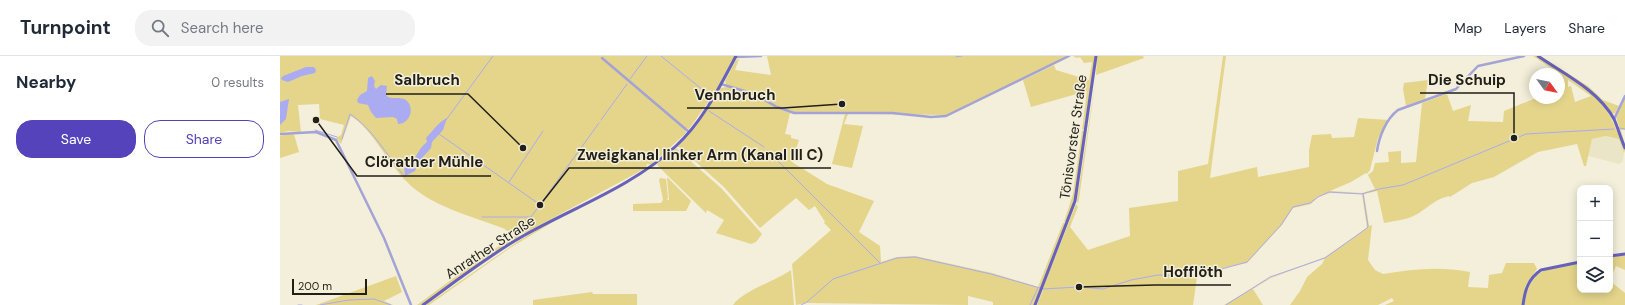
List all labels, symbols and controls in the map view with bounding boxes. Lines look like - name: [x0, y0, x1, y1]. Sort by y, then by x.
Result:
- search box: [135, 10, 415, 46]
- text: Turnpoint: [20, 15, 111, 40]
- icon: search: [149, 17, 171, 39]
- text: Search here: [181, 18, 264, 38]
- text: Map: [1454, 19, 1482, 37]
- text: Layers: [1504, 19, 1546, 37]
- text: Share: [1568, 19, 1605, 37]
- callout: Die Schuip: [1420, 66, 1514, 93]
- callout: Salbruch: [386, 67, 468, 94]
- north arrow: [1529, 68, 1565, 104]
- text: Salbruch: [394, 70, 460, 90]
- text: Die Schuip: [1428, 70, 1506, 90]
- text: Nearby: [16, 71, 76, 93]
- street label: Tönisvorster Straße: [1055, 73, 1091, 201]
- text: 0 results: [211, 74, 264, 91]
- callout: Vennbruch: [687, 81, 783, 108]
- text: Vennbruch: [695, 85, 775, 105]
- button: Save: [16, 120, 136, 158]
- button: Share: [144, 120, 264, 158]
- callout: Zweigkanal linker Arm (Kanal III C): [569, 141, 831, 168]
- text: Zweigkanal linker Arm (Kanal III C): [577, 145, 823, 165]
- callout: Clörather Mühle: [357, 149, 491, 176]
- text: Clörather Mühle: [365, 152, 483, 172]
- map controls: [1577, 185, 1613, 293]
- button: +: [1577, 185, 1613, 221]
- street label: Anrather Straße: [442, 211, 538, 283]
- button: −: [1577, 221, 1613, 257]
- button: layers: [1577, 257, 1613, 293]
- callout: Hofflöth: [1155, 258, 1231, 285]
- text: Hofflöth: [1163, 262, 1223, 282]
- scale bar: [292, 277, 367, 296]
- text: 200 m: [298, 279, 332, 293]

